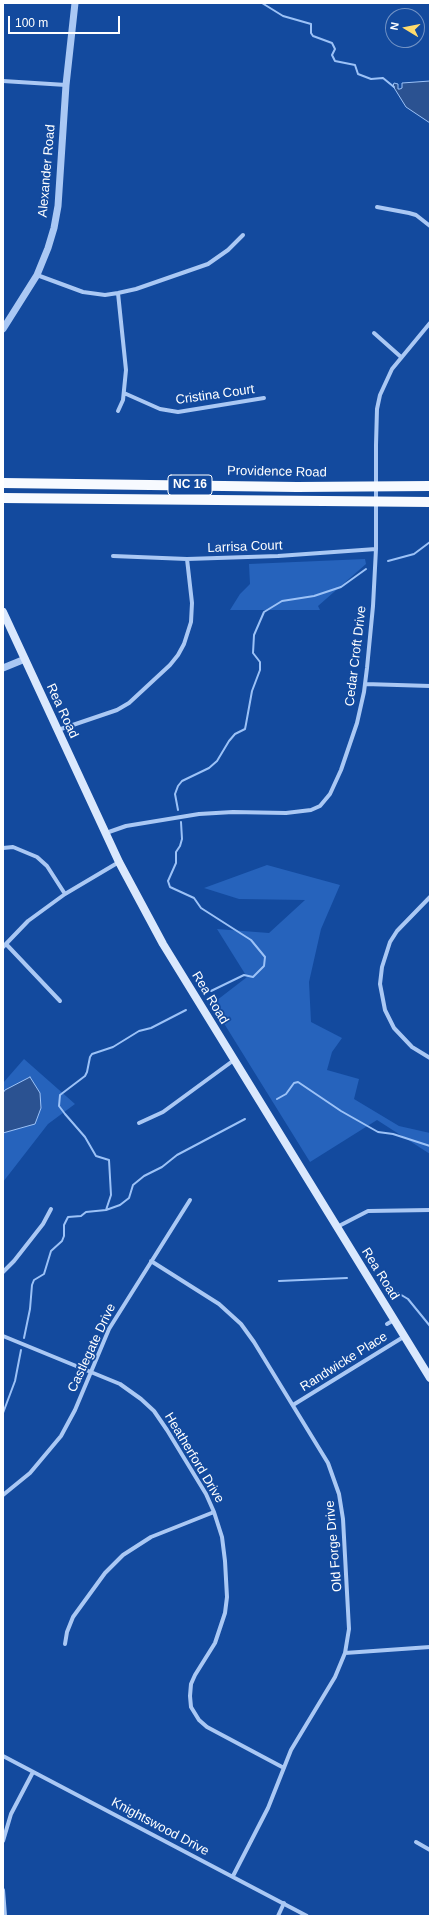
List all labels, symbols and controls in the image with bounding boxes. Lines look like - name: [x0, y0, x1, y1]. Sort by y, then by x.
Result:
- scale bar: [10, 8, 122, 34]
- north arrow: [385, 8, 425, 48]
- text: 100 m: [15, 16, 48, 30]
- text: N: [388, 21, 401, 31]
- street label: Alexander Road: [35, 124, 59, 218]
- street label: Cristina Court: [175, 382, 255, 408]
- street label: Providence Road: [227, 463, 327, 481]
- road number: NC 16: [168, 475, 212, 495]
- street label: Larrisa Court: [207, 538, 283, 556]
- street label: Cedar Croft Drive: [342, 605, 370, 707]
- street label: Rea Road: [43, 681, 81, 741]
- street label: Rea Road: [188, 969, 232, 1027]
- street label: Rea Road: [358, 1245, 402, 1303]
- street label: Castlegate Drive: [65, 1301, 119, 1395]
- street label: Randwicke Place: [298, 1329, 390, 1395]
- street label: Heatherford Drive: [161, 1410, 227, 1506]
- street label: Old Forge Drive: [322, 1500, 346, 1592]
- street label: Knightswood Drive: [108, 1795, 212, 1859]

